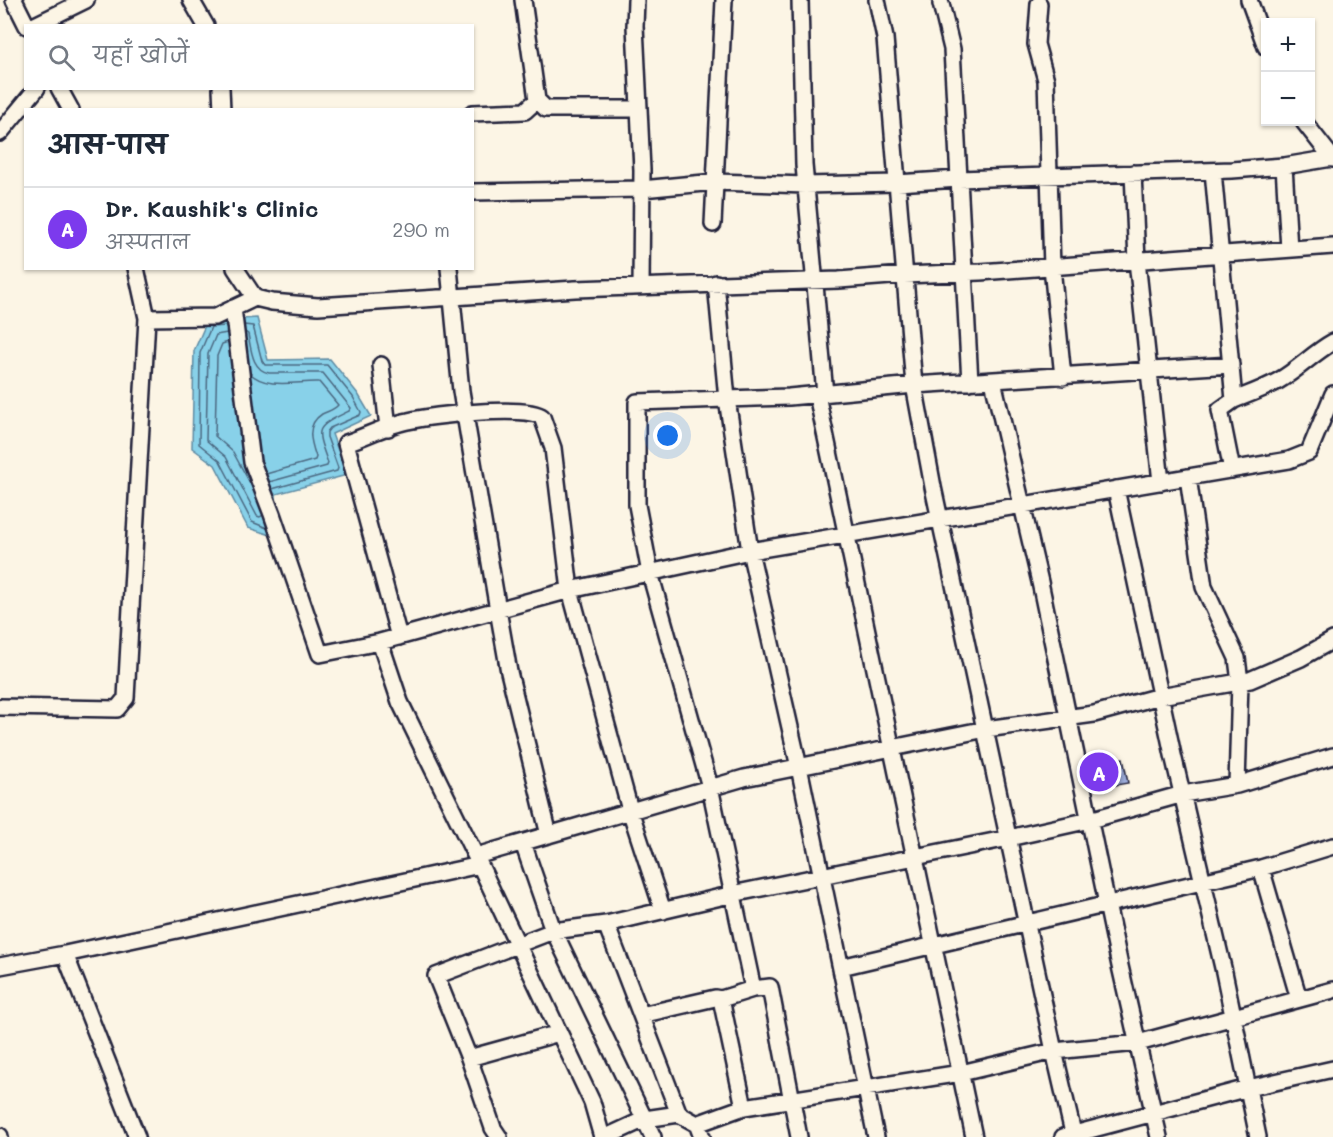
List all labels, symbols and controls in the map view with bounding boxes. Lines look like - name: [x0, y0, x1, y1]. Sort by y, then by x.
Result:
- map controls: [1261, 18, 1315, 126]
- button: +: [1261, 18, 1315, 72]
- search box: [24, 24, 474, 90]
- text: यहाँ खोजें: [93, 40, 189, 69]
- icon: search: [45, 41, 78, 74]
- button: −: [1261, 72, 1315, 126]
- text: आस-पास: [48, 127, 167, 161]
- text: Dr. Kaushik's Clinic: [105, 194, 319, 223]
- text: A: [61, 216, 74, 242]
- text: 290 m: [392, 216, 450, 242]
- text: अस्पताल: [105, 228, 190, 254]
- your location: [653, 421, 682, 450]
- pin: A: [1080, 750, 1118, 794]

